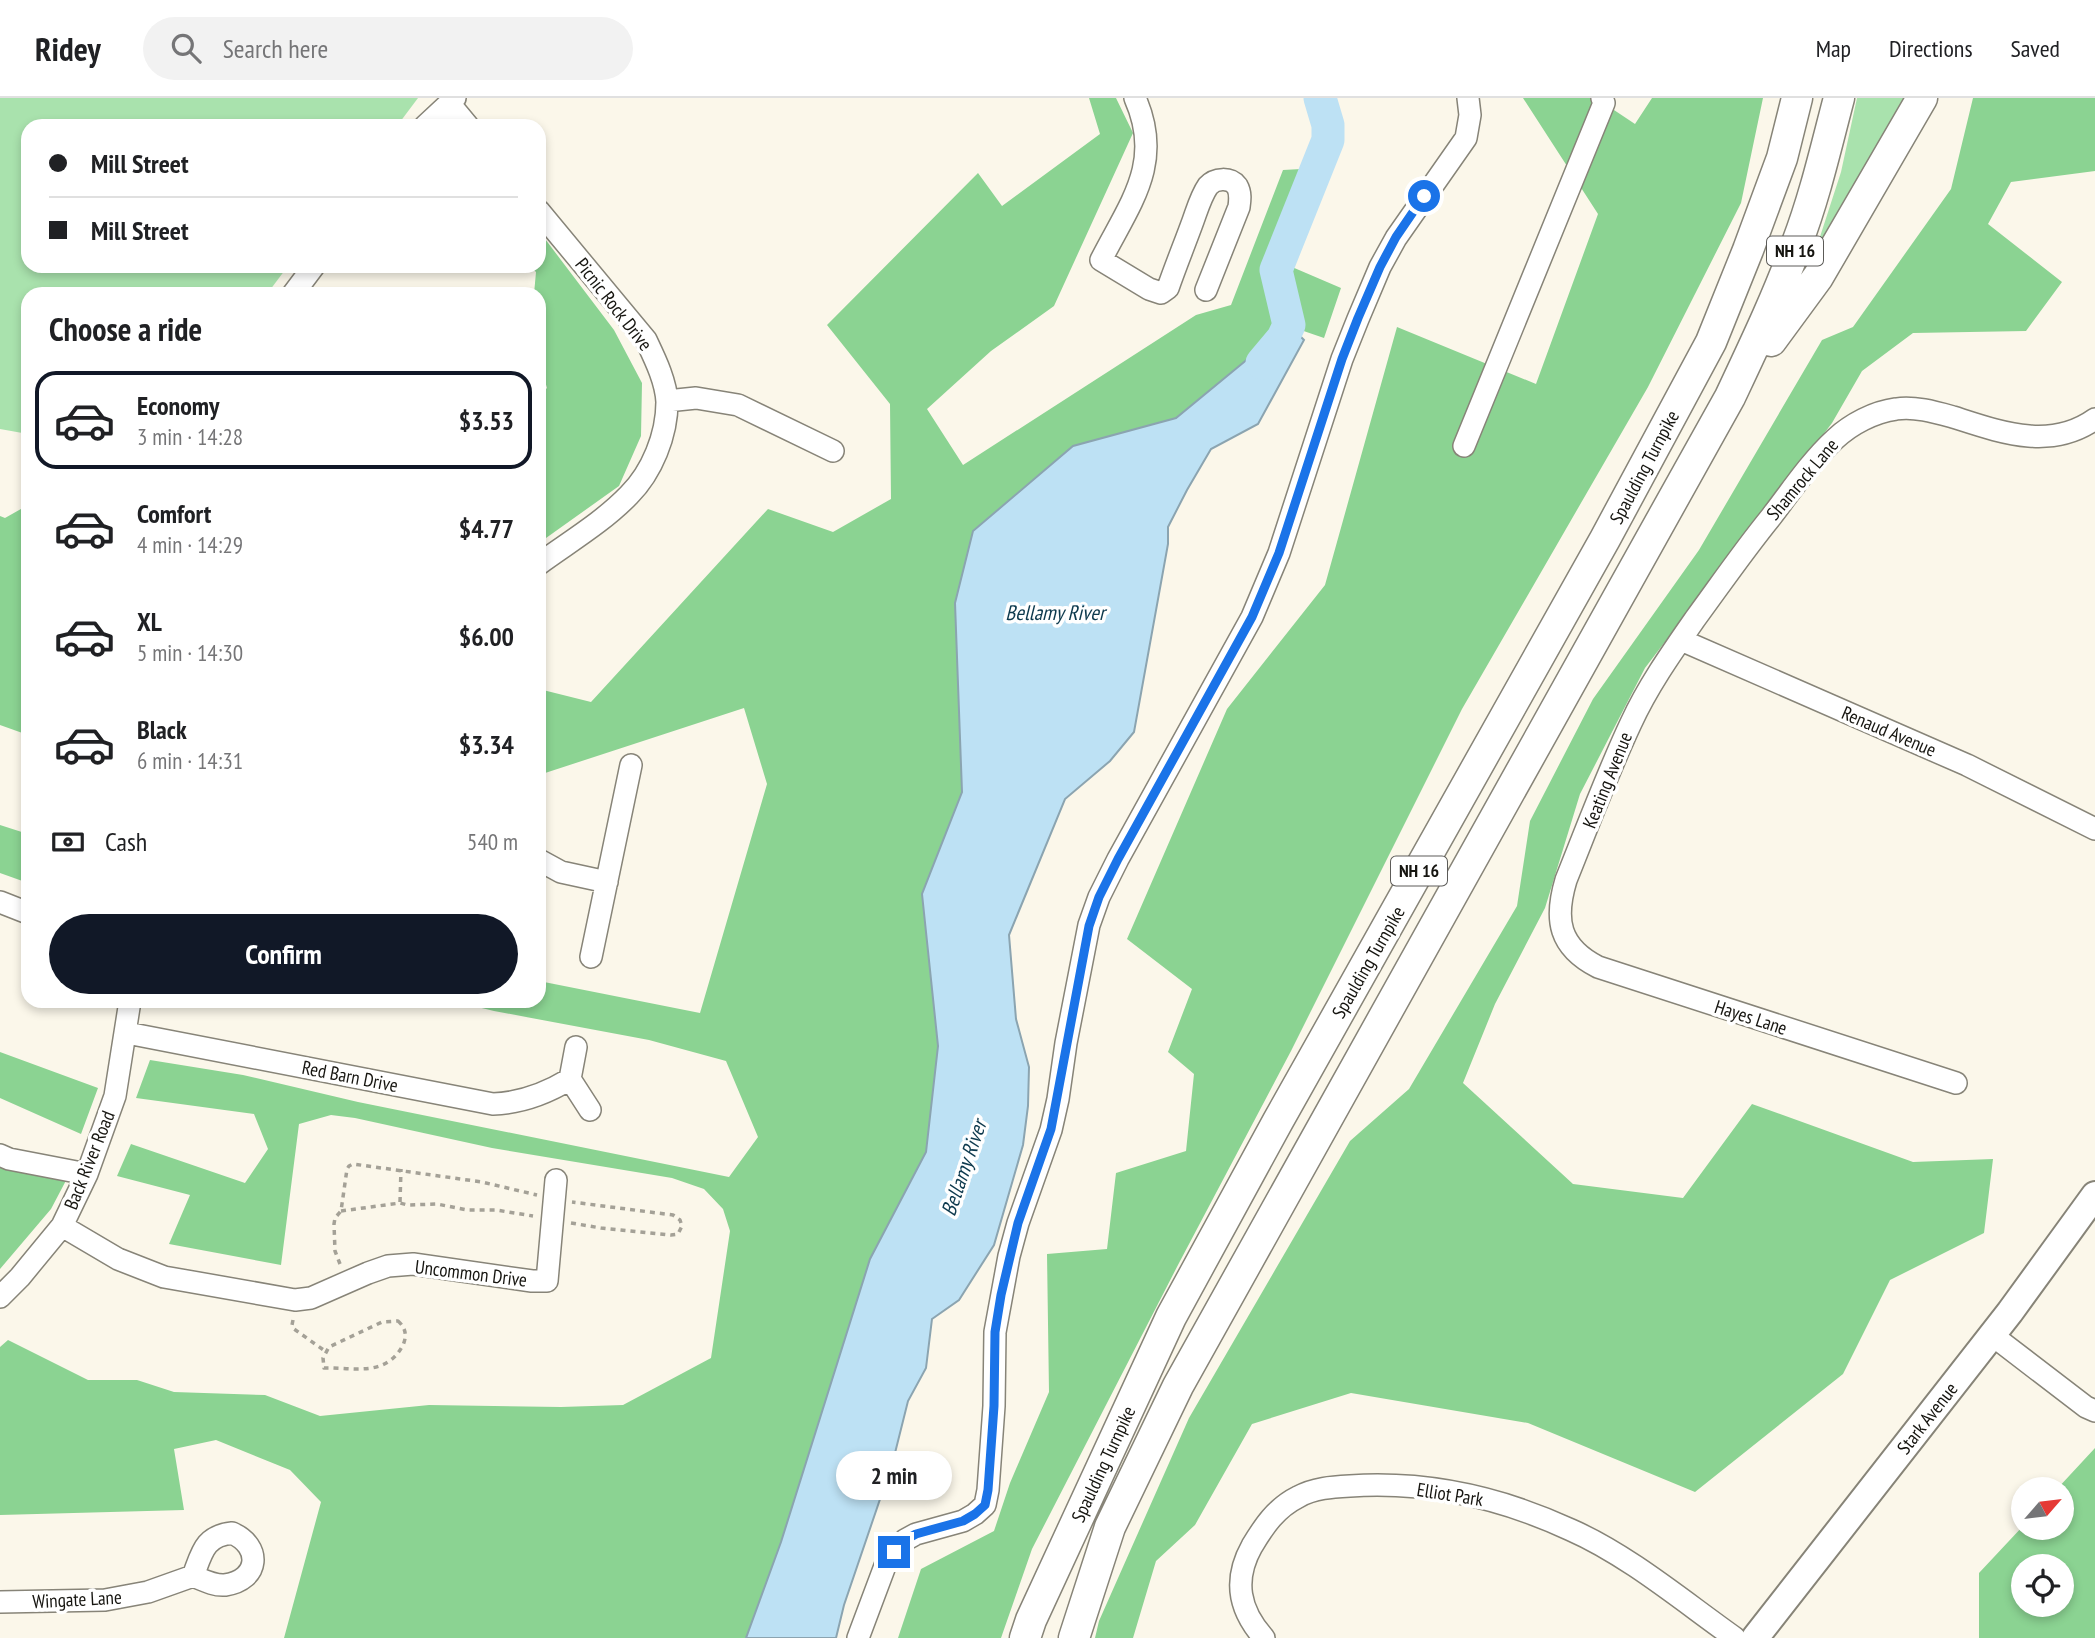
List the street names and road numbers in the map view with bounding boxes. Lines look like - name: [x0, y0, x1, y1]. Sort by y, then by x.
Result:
- road number: NH 16: [1767, 236, 1823, 266]
- street label: Picnic Rock Drive: [570, 253, 658, 355]
- street label: Spaulding Turnpike: [1604, 406, 1684, 528]
- street label: Shamrock Lane: [1761, 433, 1843, 525]
- street label: Renaud Avenue: [1838, 700, 1940, 762]
- street label: Keating Avenue: [1577, 728, 1637, 832]
- road number: NH 16: [1391, 856, 1447, 886]
- street label: Spaulding Turnpike: [1326, 902, 1410, 1022]
- street label: Hayes Lane: [1712, 994, 1790, 1040]
- street label: Red Barn Drive: [300, 1055, 400, 1097]
- street label: Back River Road: [58, 1107, 120, 1213]
- street label: Uncommon Drive: [414, 1254, 529, 1292]
- street label: Stark Avenue: [1891, 1377, 1963, 1459]
- street label: Spaulding Turnpike: [1066, 1402, 1140, 1526]
- street label: Elliot Park: [1415, 1477, 1485, 1511]
- street label: Wingate Lane: [32, 1585, 122, 1613]

